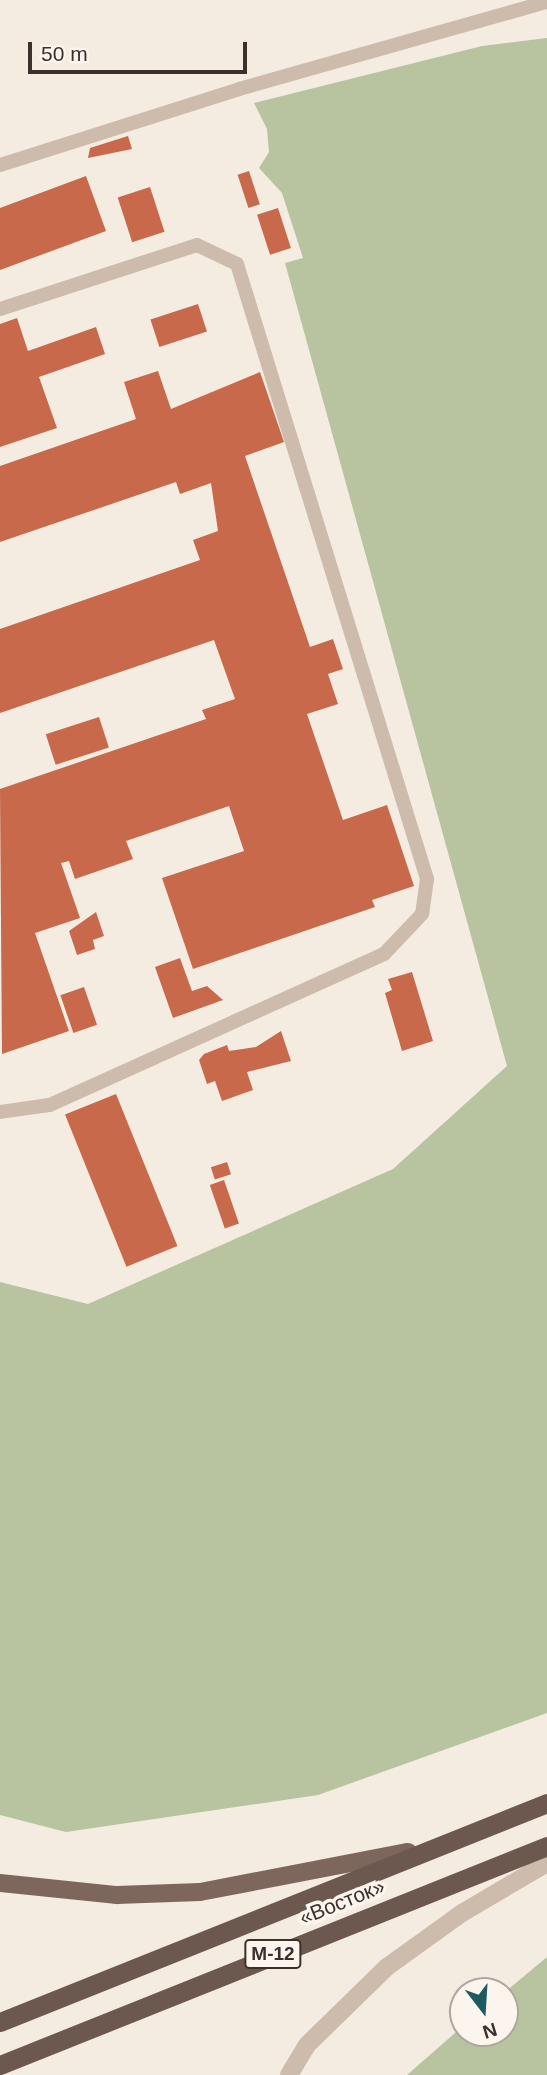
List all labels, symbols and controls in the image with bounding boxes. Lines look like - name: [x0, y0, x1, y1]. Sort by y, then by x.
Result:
- scale bar: [32, 28, 250, 72]
- text: 50 m: [41, 42, 88, 65]
- street label: «Восток»: [296, 1873, 388, 1931]
- road number: М-12: [243, 1938, 303, 1970]
- north arrow: [449, 1977, 519, 2047]
- text: N: [480, 2019, 499, 2043]

